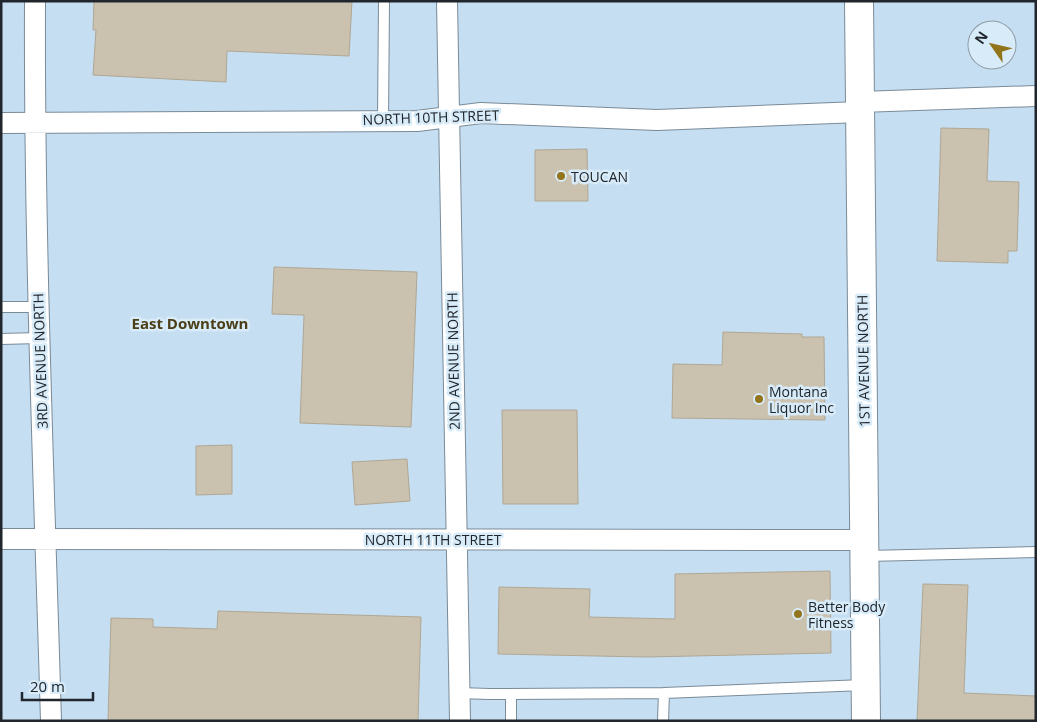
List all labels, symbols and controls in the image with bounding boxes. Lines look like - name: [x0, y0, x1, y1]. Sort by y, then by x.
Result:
- north arrow: [967, 20, 1017, 70]
- text: N: [970, 27, 992, 47]
- street label: NORTH 10TH STREET: [362, 105, 500, 129]
- place label: TOUCAN: [571, 167, 628, 186]
- marker: TOUCAN: [555, 170, 567, 182]
- street label: 2ND AVENUE NORTH: [442, 292, 464, 430]
- street label: 3RD AVENUE NORTH: [28, 293, 52, 429]
- street label: 1ST AVENUE NORTH: [852, 295, 874, 427]
- district label: East Downtown: [132, 313, 248, 333]
- place label: Montana Liquor Inc: [769, 382, 834, 417]
- marker: Montana Liquor Inc: [753, 393, 765, 405]
- street label: NORTH 11TH STREET: [365, 530, 502, 549]
- place label: Better Body Fitness: [808, 597, 886, 632]
- marker: Better Body Fitness: [792, 608, 804, 620]
- scale bar: [22, 670, 94, 702]
- text: 20 m: [30, 676, 65, 696]

